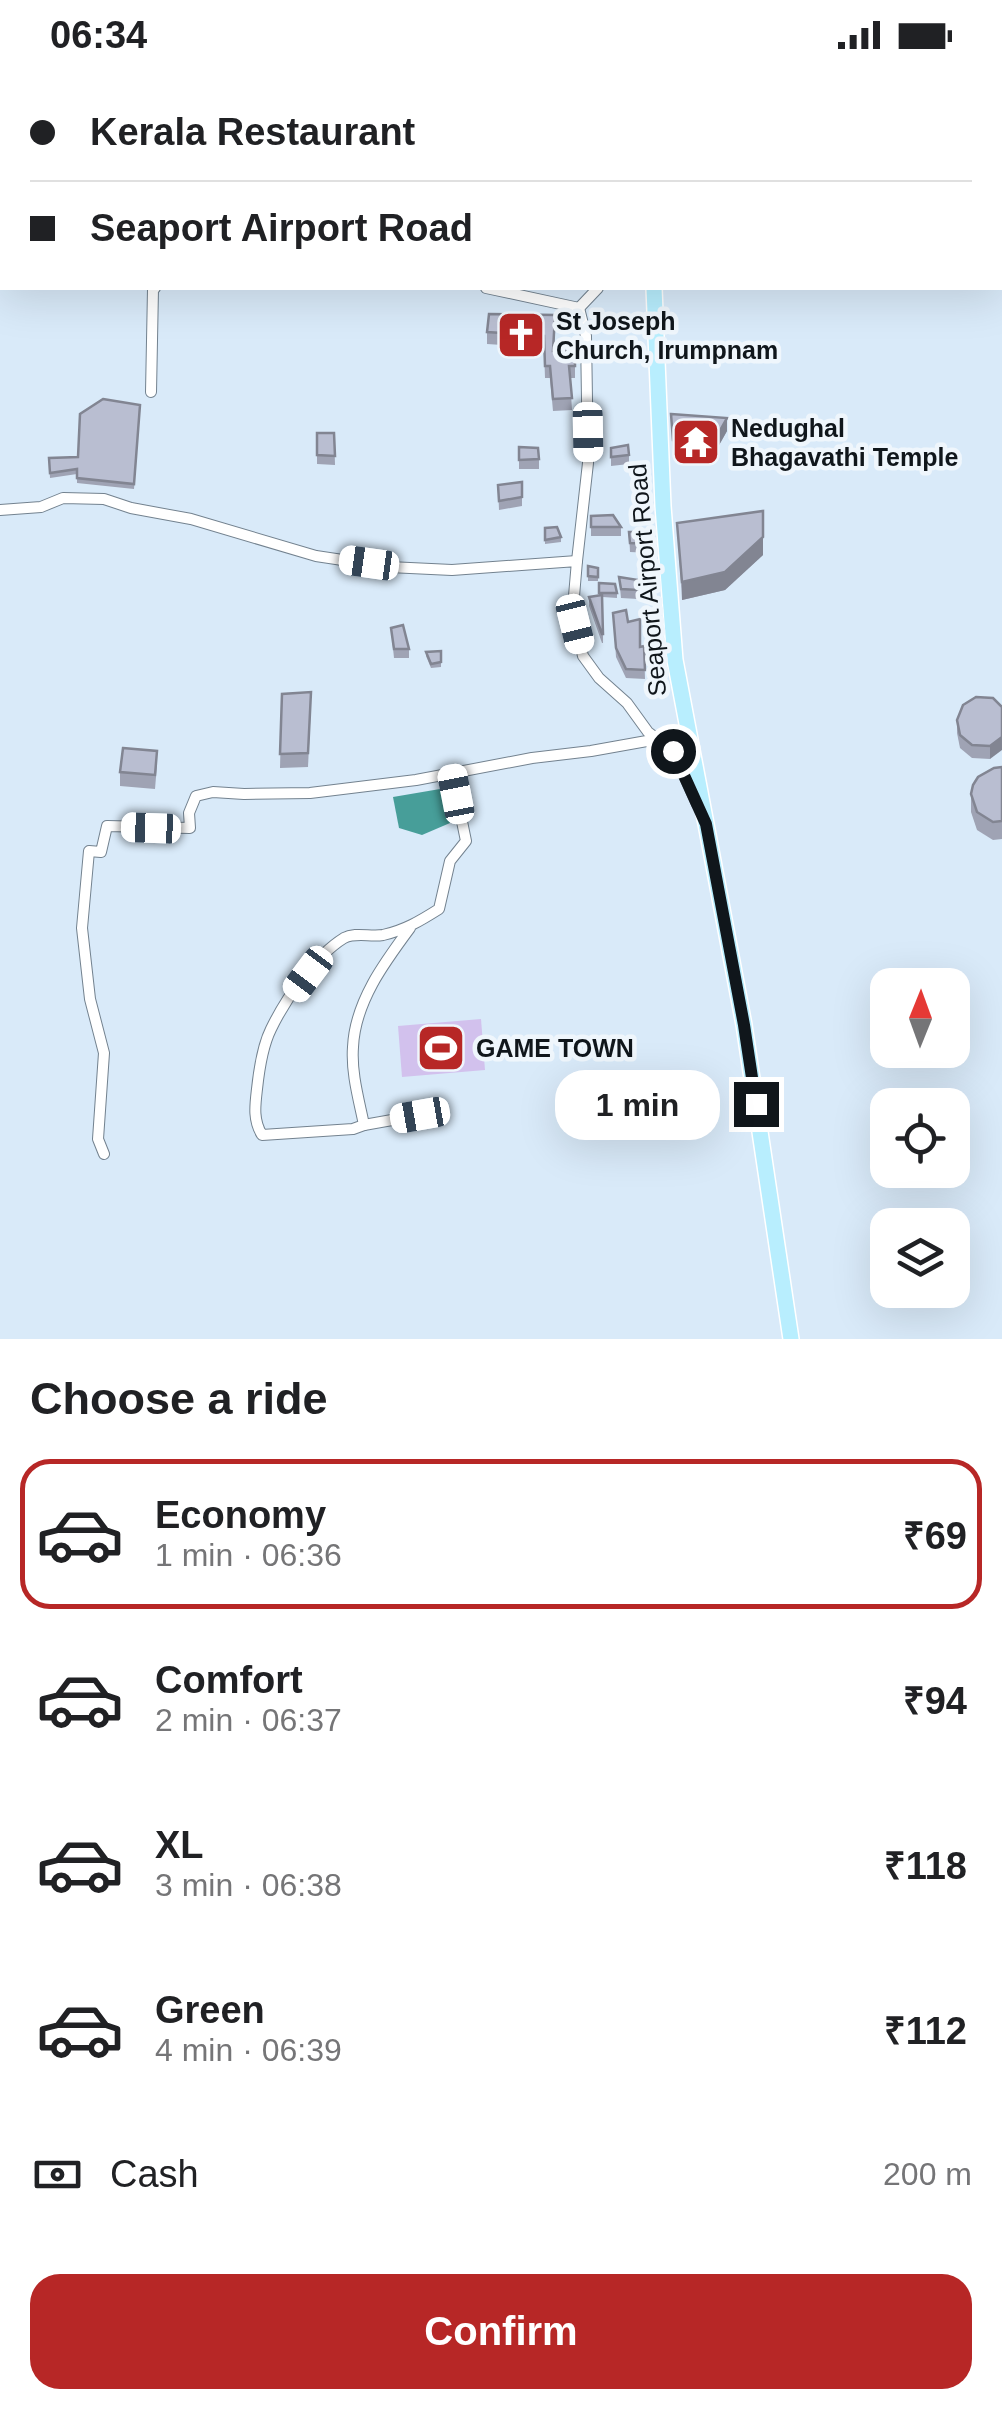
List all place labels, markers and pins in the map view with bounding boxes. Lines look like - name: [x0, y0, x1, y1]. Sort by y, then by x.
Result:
- place label: St Joseph Church, Irumpnam: [556, 307, 778, 364]
- church icon: St Joseph Church, Irumpnam: [495, 309, 547, 361]
- place label: Nedughal Bhagavathi Temple: [731, 414, 958, 471]
- temple icon: Nedughal Bhagavathi Temple: [670, 416, 722, 468]
- sports icon: GAME TOWN: [415, 1022, 467, 1074]
- place label: GAME TOWN: [476, 1034, 634, 1062]

